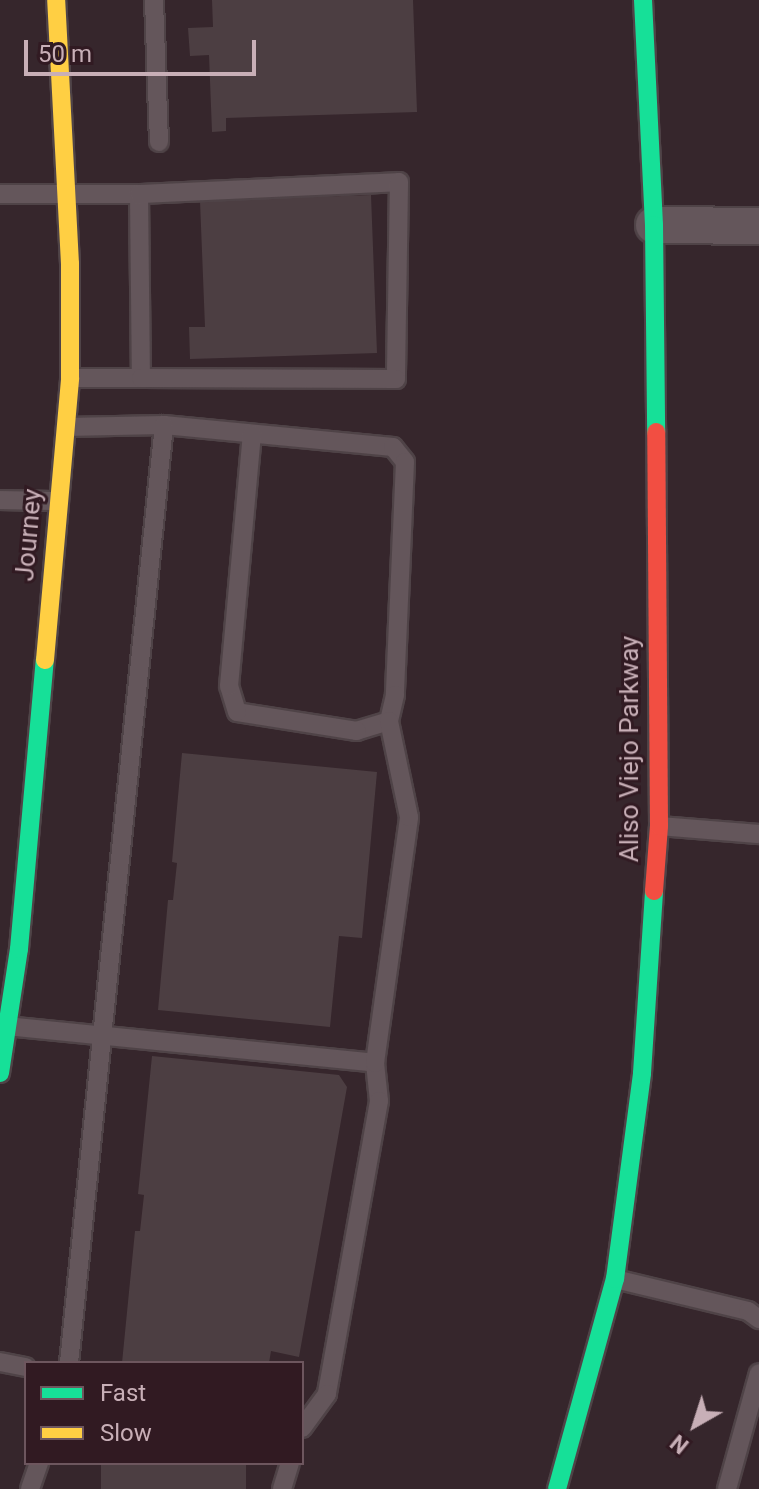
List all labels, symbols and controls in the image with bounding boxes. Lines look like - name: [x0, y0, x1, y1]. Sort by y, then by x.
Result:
- scale bar: [28, 24, 260, 74]
- text: 50 m: [38, 40, 92, 68]
- street label: Journey: [9, 488, 49, 582]
- street label: Aliso Viejo Parkway: [614, 636, 646, 862]
- legend: [24, 1361, 304, 1465]
- text: Fast: [100, 1379, 146, 1407]
- north arrow: [655, 1385, 735, 1465]
- text: Slow: [100, 1419, 152, 1447]
- text: N: [666, 1429, 693, 1459]

